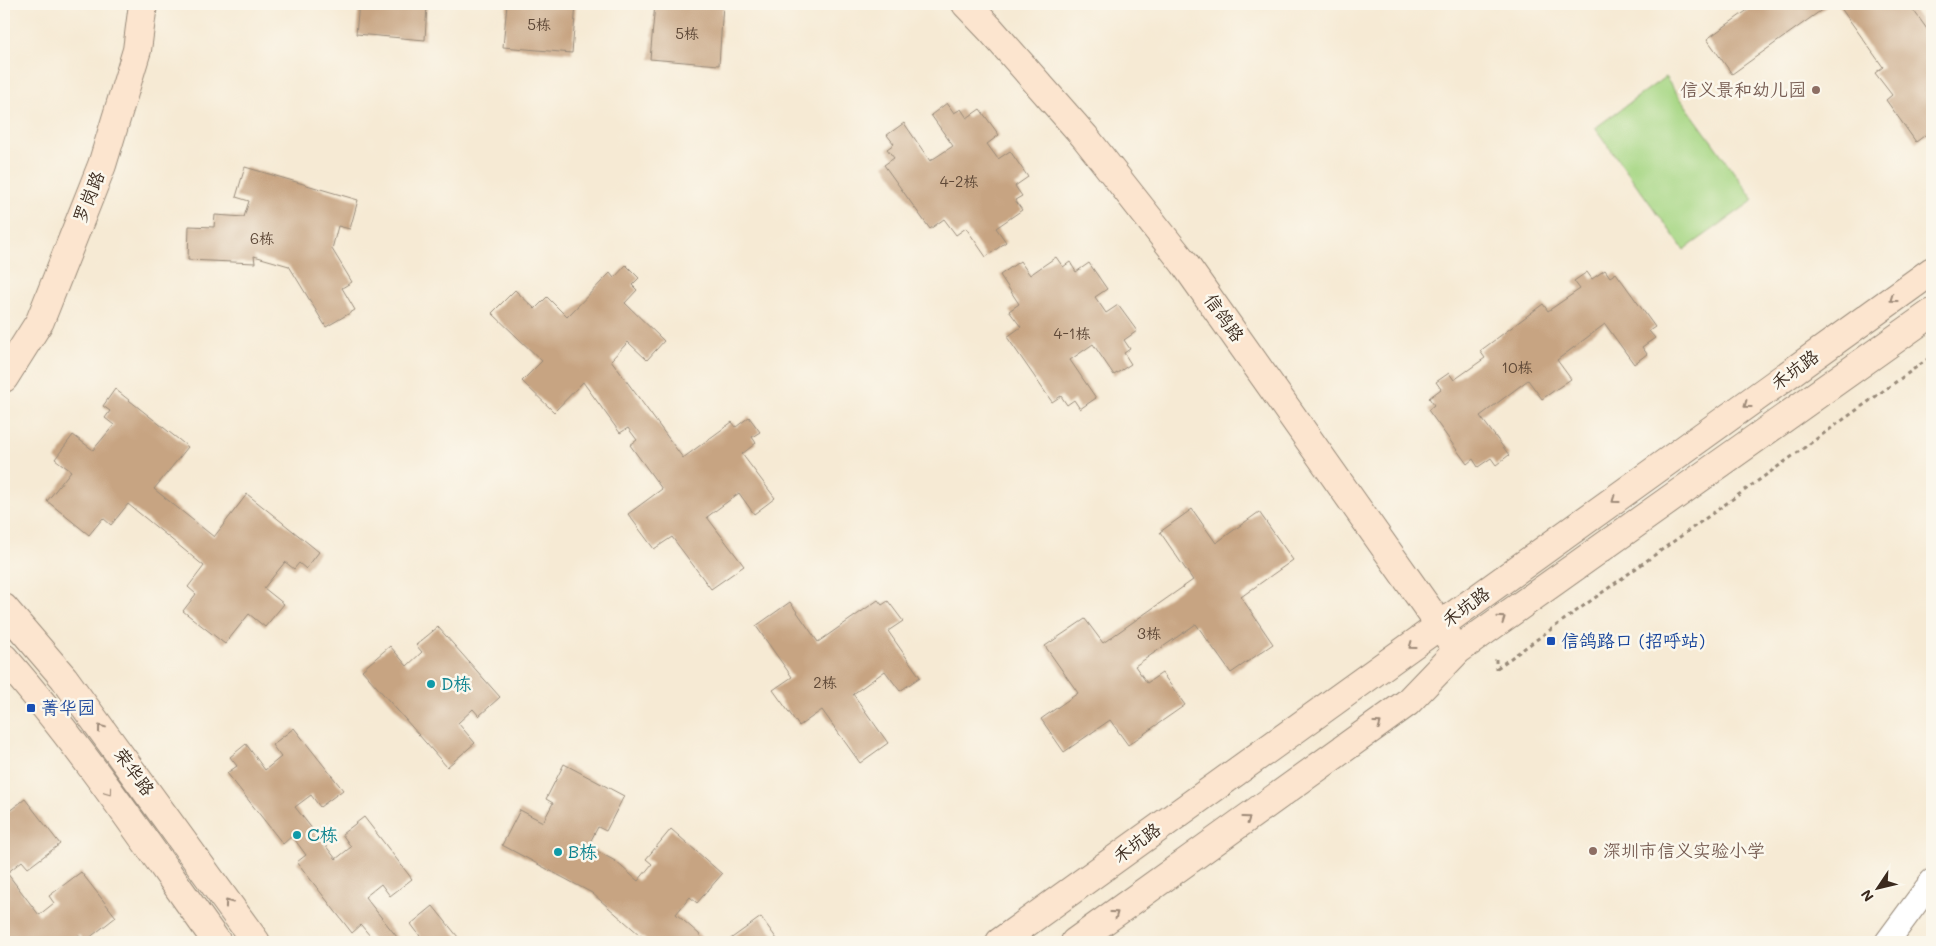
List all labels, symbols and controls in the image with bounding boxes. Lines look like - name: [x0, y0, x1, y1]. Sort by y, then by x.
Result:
- house number: 5栋: [527, 14, 551, 34]
- house number: 5栋: [675, 23, 699, 43]
- place label: 信义景和幼儿园: [1680, 77, 1806, 101]
- marker: 信义景和幼儿园: [1810, 84, 1822, 96]
- street label: 罗岗路: [67, 167, 109, 226]
- house number: 4-2栋: [940, 171, 978, 191]
- house number: 6栋: [250, 228, 274, 248]
- street label: 信鸽路: [1200, 288, 1250, 346]
- one-way arrow: [1889, 293, 1899, 302]
- house number: 4-1栋: [1054, 323, 1090, 343]
- street label: 禾坑路: [1766, 344, 1823, 395]
- house number: 10栋: [1502, 357, 1532, 377]
- one-way arrow: [1744, 399, 1753, 407]
- one-way arrow: [1612, 494, 1621, 502]
- street label: 禾坑路: [1437, 581, 1494, 632]
- one-way arrow: [1496, 616, 1506, 625]
- house number: 3栋: [1137, 623, 1161, 643]
- place label: 信鸽路口 (招呼站): [1561, 628, 1705, 652]
- marker: 信鸽路口 (招呼站): [1545, 635, 1557, 647]
- one-way arrow: [1408, 640, 1418, 649]
- place label: D栋: [441, 671, 471, 695]
- house number: 2栋: [813, 672, 837, 692]
- marker: D栋: [425, 678, 437, 690]
- place label: 菁华园: [41, 695, 95, 719]
- marker: 菁华园: [25, 702, 37, 714]
- one-way arrow: [1372, 721, 1381, 729]
- one-way arrow: [99, 725, 107, 734]
- street label: 荣华路: [109, 743, 160, 800]
- one-way arrow: [104, 786, 112, 795]
- one-way arrow: [1241, 816, 1251, 825]
- street label: 禾坑路: [1108, 817, 1165, 868]
- place label: C栋: [307, 822, 338, 846]
- marker: C栋: [291, 829, 303, 841]
- place label: 深圳市信义实验小学: [1603, 838, 1765, 862]
- place label: B栋: [568, 839, 597, 863]
- marker: 深圳市信义实验小学: [1587, 845, 1599, 857]
- marker: B栋: [552, 846, 564, 858]
- north arrow: [1854, 864, 1904, 914]
- text: N: [1856, 886, 1878, 906]
- one-way arrow: [225, 900, 233, 909]
- one-way arrow: [1109, 911, 1119, 920]

